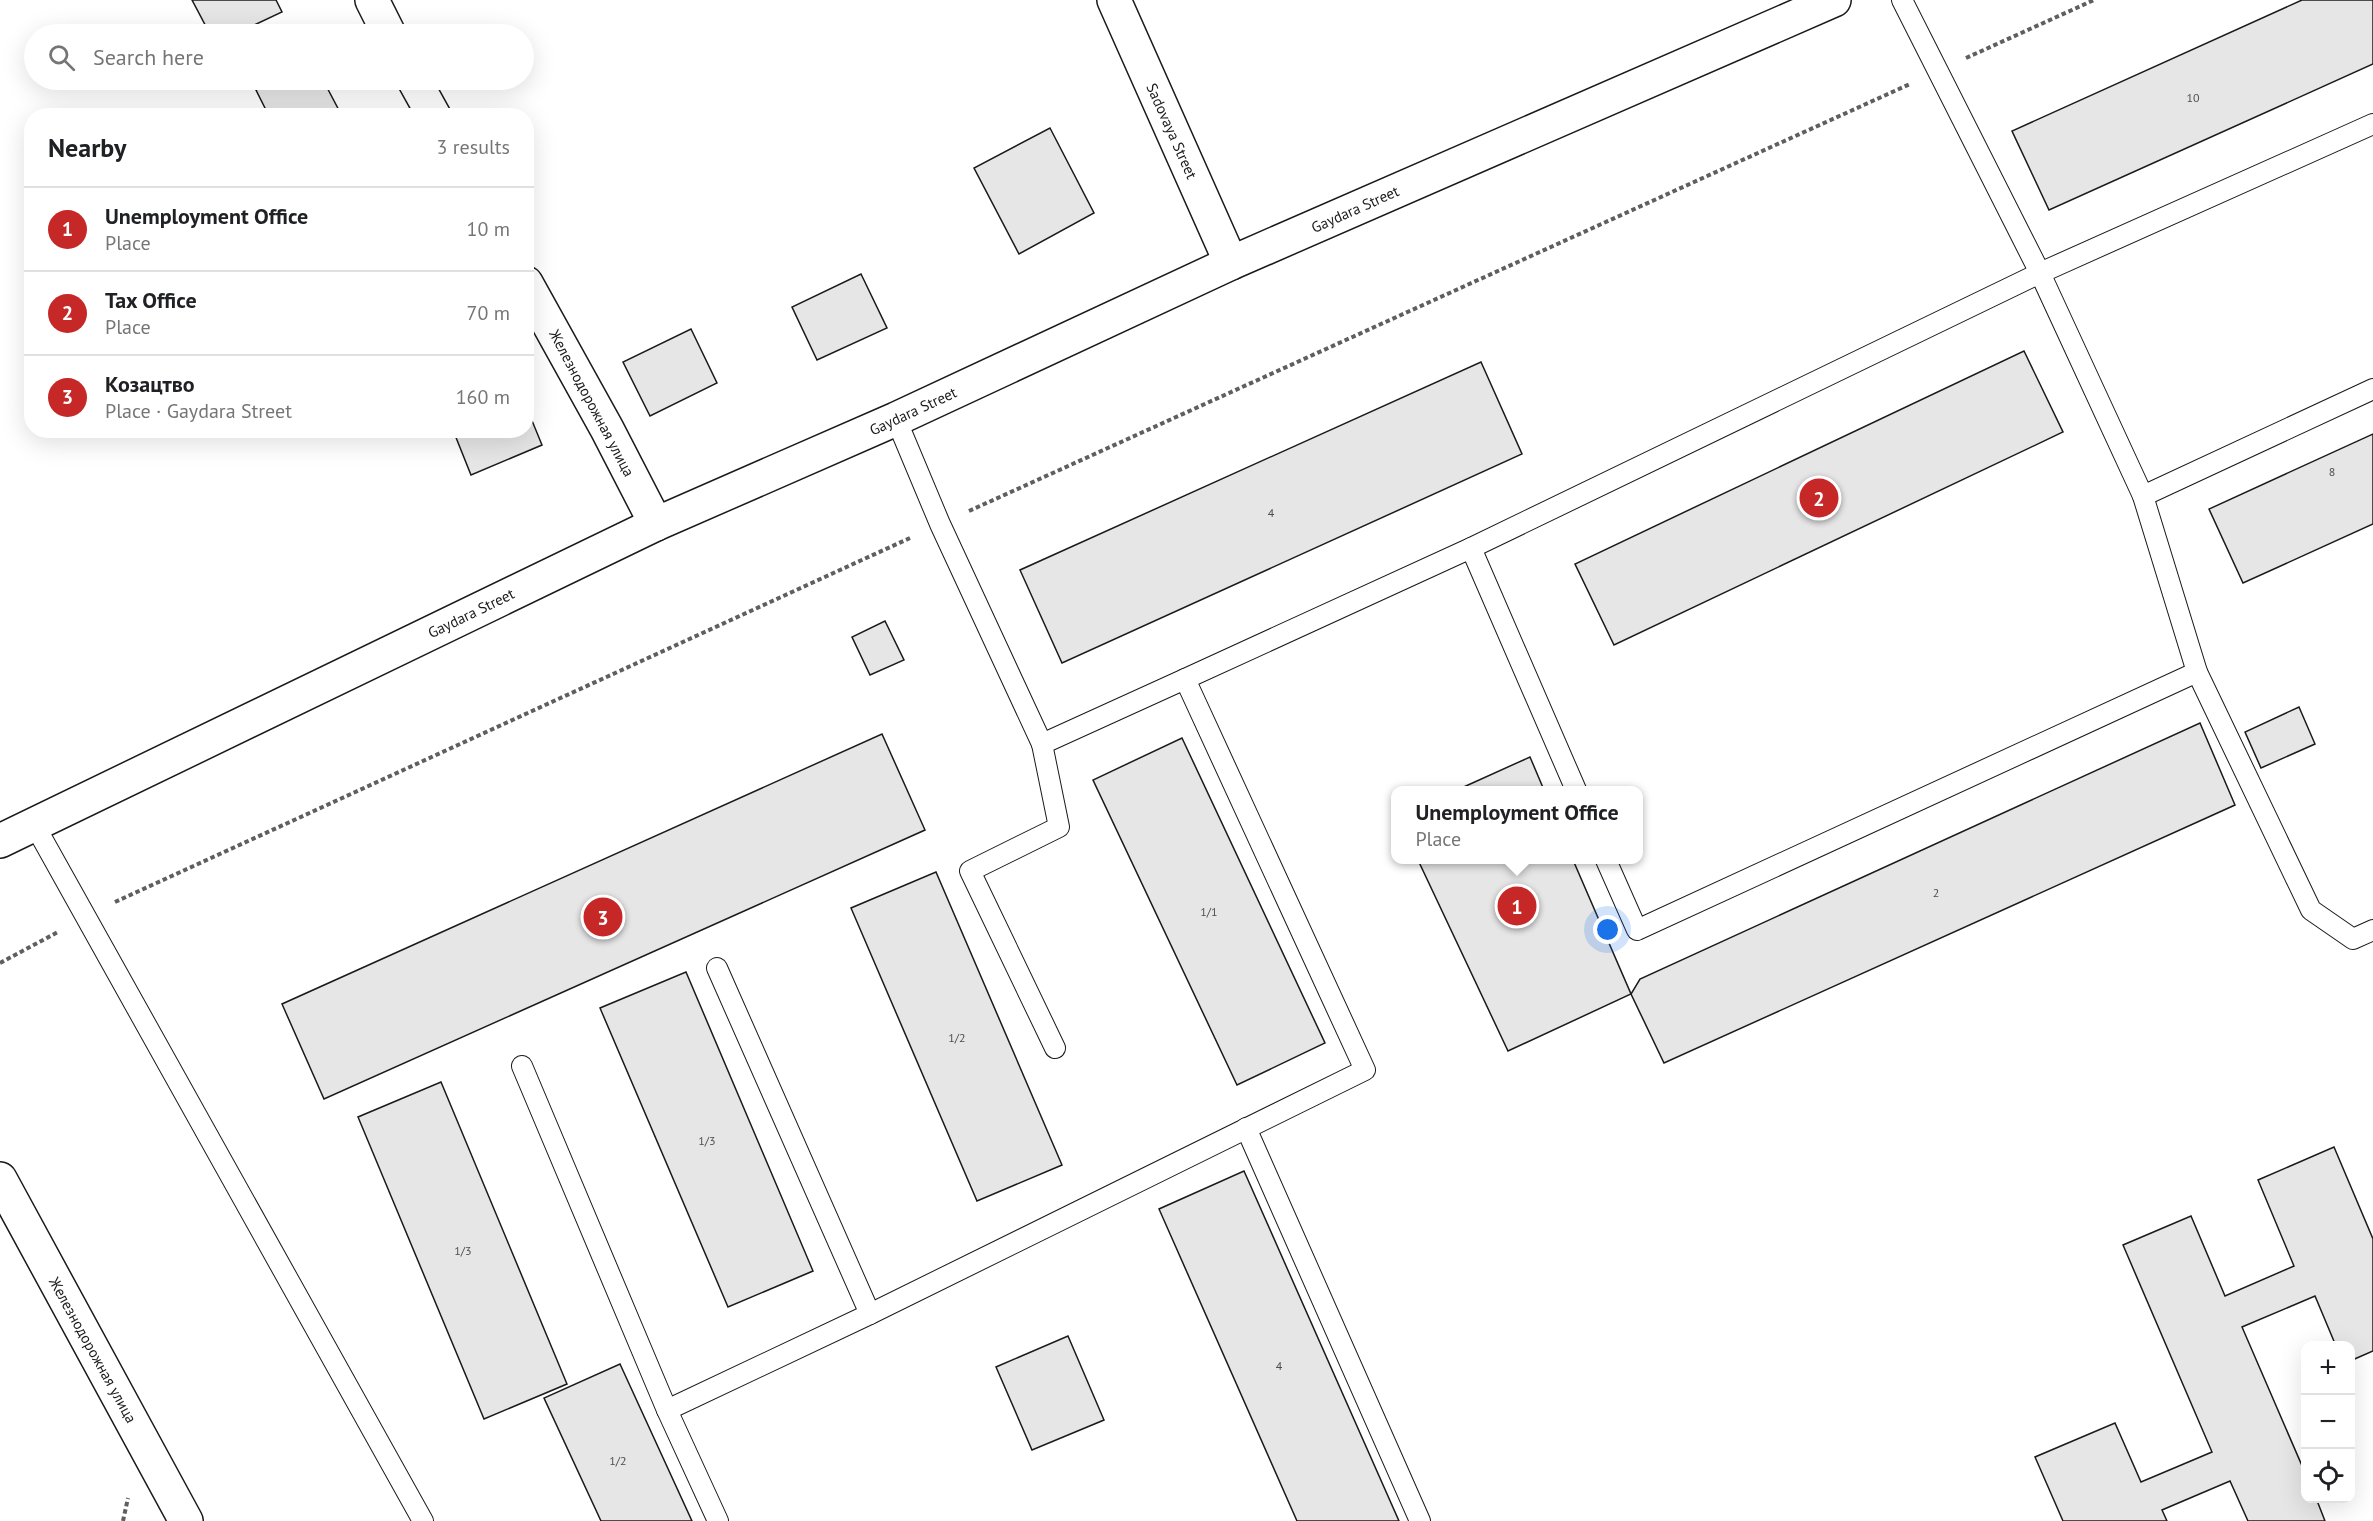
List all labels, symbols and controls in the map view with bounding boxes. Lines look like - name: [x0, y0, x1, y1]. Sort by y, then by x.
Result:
- search box: [24, 24, 534, 90]
- icon: search: [45, 41, 78, 74]
- text: Search here: [93, 43, 204, 71]
- street label: Sadovaya Street: [1142, 80, 1202, 182]
- house number: 10: [2186, 90, 2200, 105]
- text: Nearby: [48, 131, 126, 164]
- text: 3 results: [437, 134, 510, 160]
- street label: Gaydara Street: [1308, 181, 1402, 237]
- text: Unemployment Office: [105, 202, 308, 230]
- text: 1: [62, 216, 73, 242]
- text: 10 m: [467, 216, 510, 242]
- text: Place: [105, 230, 151, 256]
- text: Tax Office: [105, 286, 197, 314]
- text: 2: [62, 300, 73, 326]
- text: 70 m: [467, 300, 510, 326]
- text: Place: [105, 314, 151, 340]
- street label: Железнодорожная улица: [545, 325, 639, 480]
- text: Козацтво: [105, 370, 195, 398]
- street label: Gaydara Street: [866, 383, 960, 439]
- text: 3: [62, 384, 73, 410]
- text: 160 m: [456, 384, 510, 410]
- text: Place · Gaydara Street: [105, 398, 292, 424]
- house number: 8: [2329, 464, 2335, 479]
- pin: 2: [1800, 476, 1838, 520]
- house number: 4: [1268, 505, 1275, 520]
- street label: Gaydara Street: [425, 584, 517, 642]
- popup: [1391, 786, 1643, 864]
- text: Unemployment Office: [1415, 798, 1619, 826]
- text: Place: [1415, 826, 1461, 852]
- pin: 1: [1498, 884, 1537, 928]
- house number: 2: [1933, 885, 1939, 900]
- pin: 3: [584, 894, 622, 940]
- house number: 1/1: [1200, 904, 1218, 919]
- your location: [1593, 915, 1622, 944]
- house number: 1/2: [948, 1030, 966, 1045]
- house number: 1/3: [698, 1133, 716, 1148]
- house number: 1/3: [454, 1243, 472, 1258]
- street label: Железнодорожная улица: [45, 1273, 141, 1426]
- map controls: [2301, 1341, 2355, 1503]
- button: +: [2301, 1341, 2355, 1395]
- house number: 4: [1276, 1358, 1283, 1373]
- button: −: [2301, 1395, 2355, 1449]
- button: locate: [2301, 1449, 2355, 1503]
- house number: 1/2: [609, 1453, 627, 1468]

